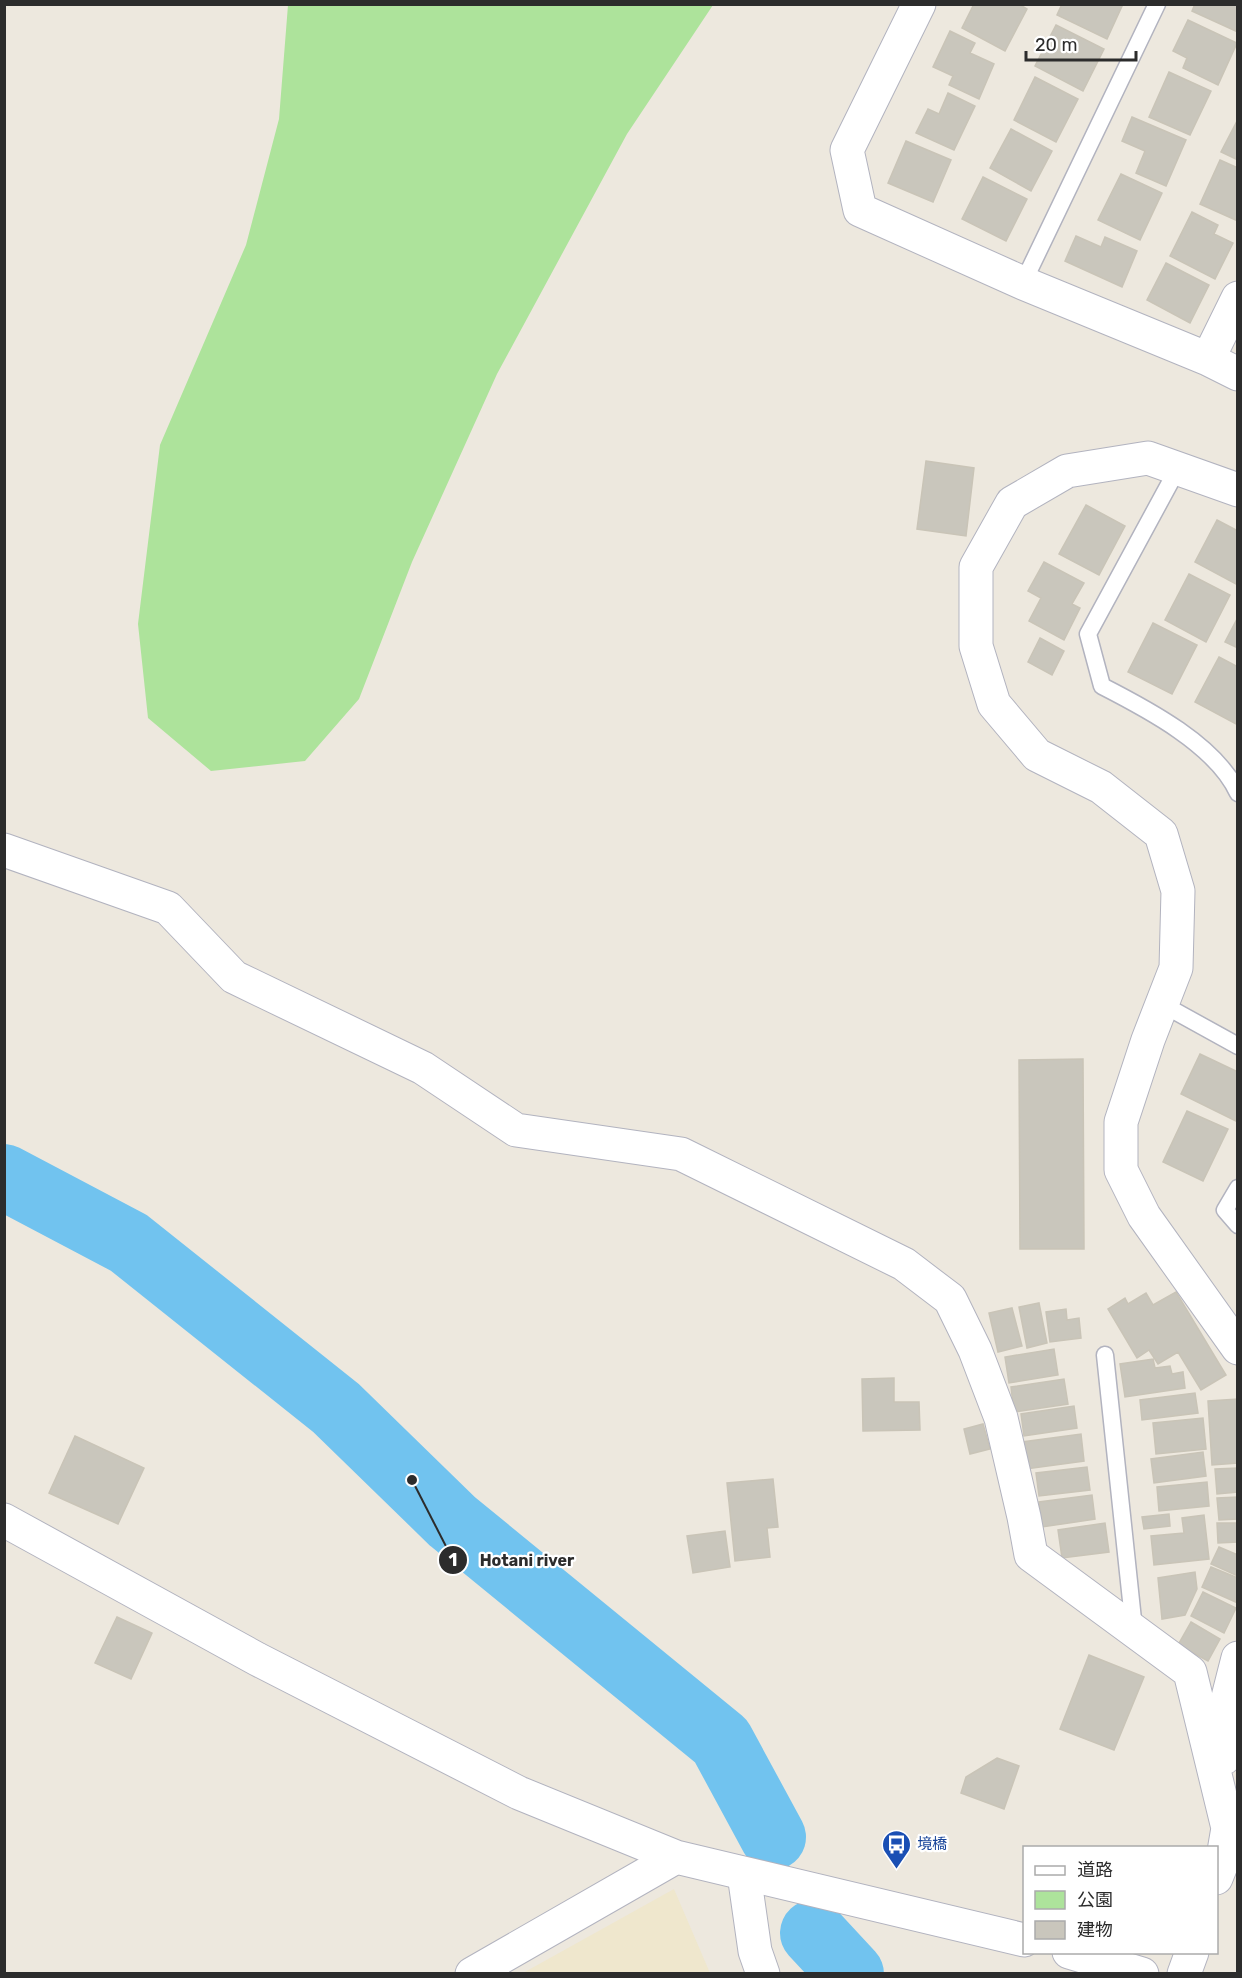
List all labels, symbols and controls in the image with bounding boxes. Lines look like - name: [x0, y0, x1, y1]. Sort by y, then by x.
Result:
- scale bar: [1026, 24, 1136, 62]
- text: 20 m: [1035, 34, 1077, 56]
- callout: Hotani river: [438, 1543, 586, 1577]
- text: 1: [449, 1549, 457, 1571]
- text: Hotani river: [480, 1551, 575, 1570]
- bus stop icon: 境橋: [880, 1828, 912, 1870]
- place label: 境橋: [917, 1835, 947, 1853]
- legend: [1023, 1846, 1218, 1954]
- text: 道路: [1077, 1859, 1113, 1881]
- text: 公園: [1077, 1889, 1113, 1911]
- text: 建物: [1077, 1919, 1113, 1941]

